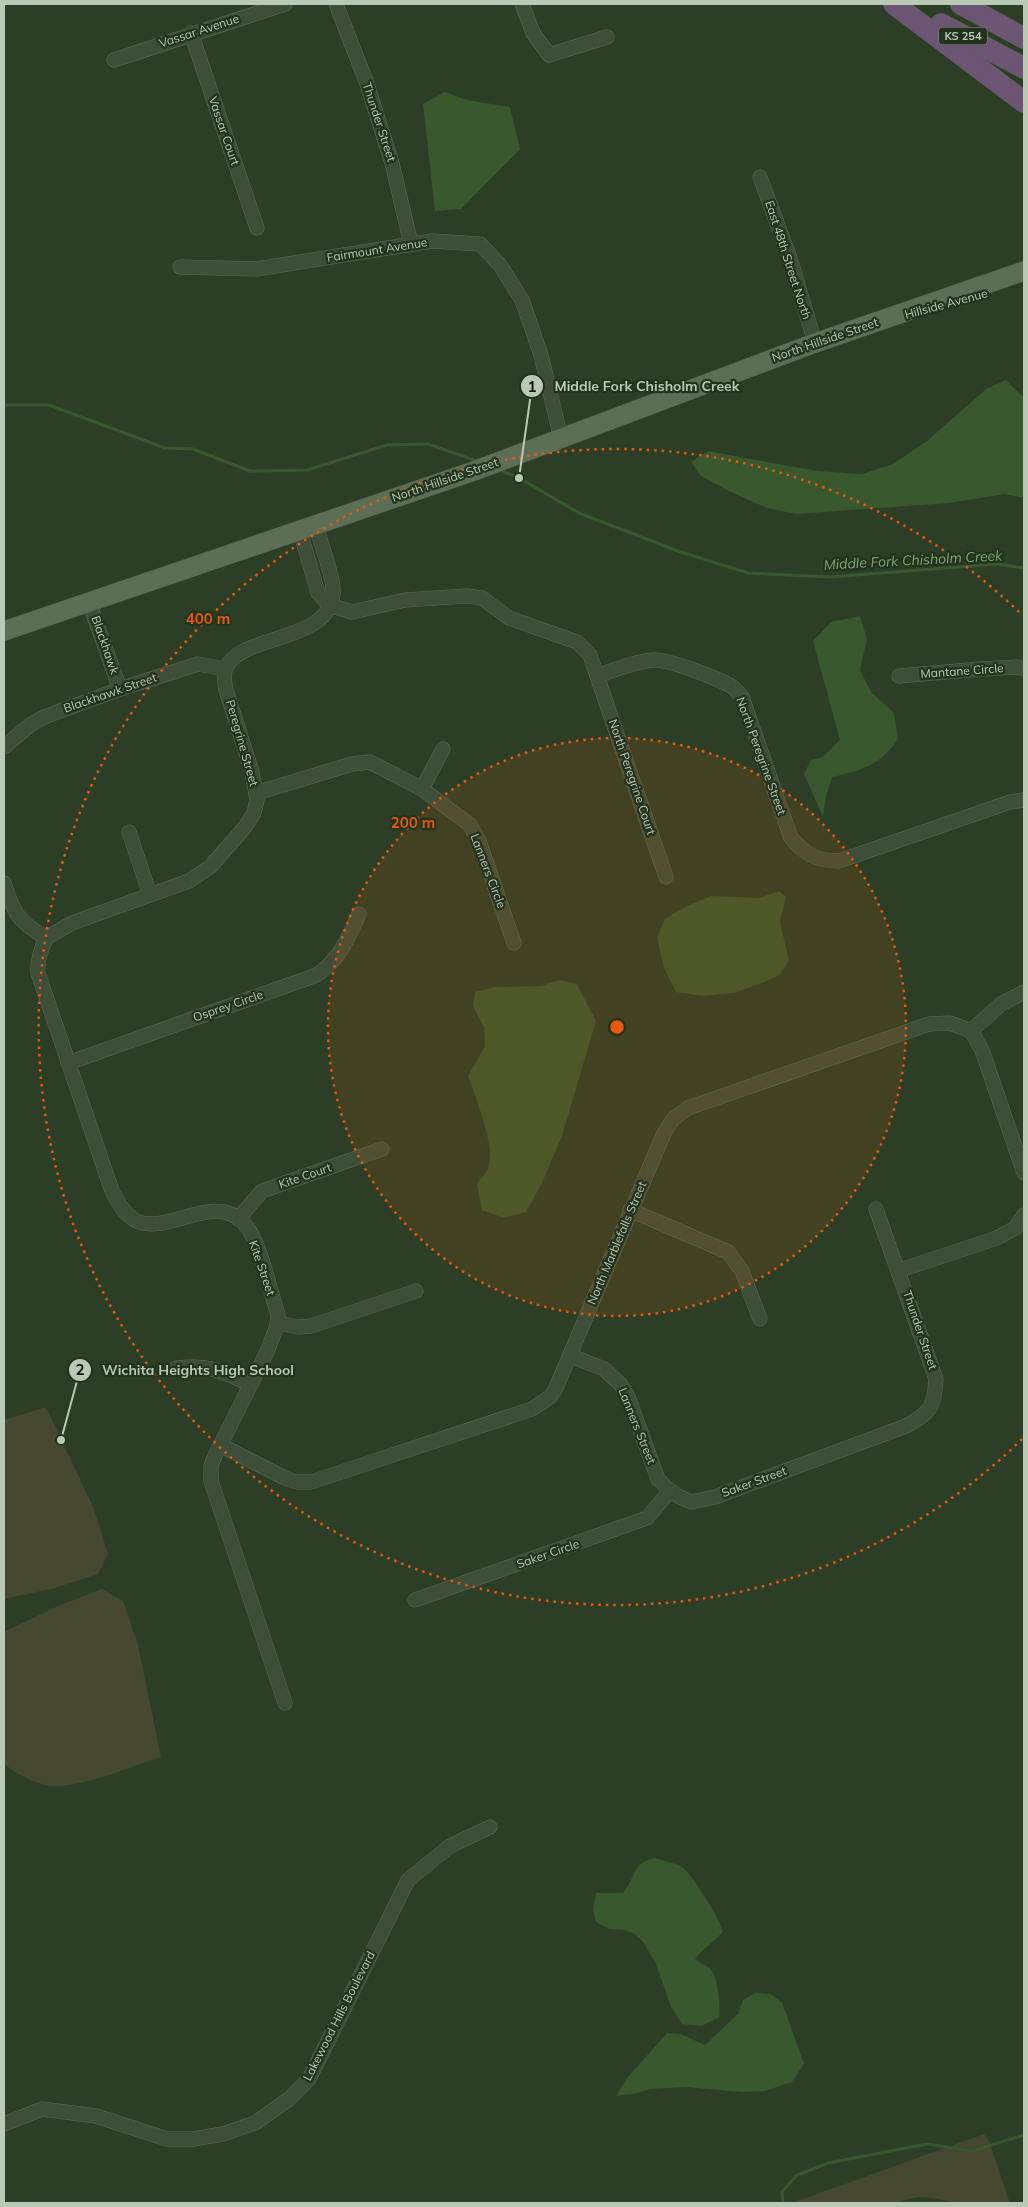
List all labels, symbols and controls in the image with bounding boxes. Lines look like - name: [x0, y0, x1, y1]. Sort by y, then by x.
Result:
- street label: Vassar Avenue: [157, 11, 241, 51]
- road number: KS 254: [939, 28, 987, 44]
- street label: Thunder Street: [360, 80, 399, 163]
- street label: Vassar Court: [206, 94, 243, 167]
- street label: East 48th Street North: [762, 198, 815, 321]
- street label: Fairmount Avenue: [326, 234, 428, 265]
- street label: Hillside Avenue: [903, 285, 989, 322]
- street label: North Hillside Street: [770, 314, 880, 365]
- callout: Middle Fork Chisholm Creek: [520, 372, 750, 401]
- text: 1: [527, 377, 537, 396]
- text: Middle Fork Chisholm Creek: [554, 377, 740, 395]
- street label: North Hillside Street: [390, 454, 500, 505]
- water label: Middle Fork Chisholm Creek: [823, 546, 1004, 574]
- text: 400 m: [186, 609, 230, 628]
- street label: Blackhawk: [88, 613, 123, 677]
- street label: Mantane Circle: [920, 660, 1004, 681]
- street label: Blackhawk Street: [61, 670, 158, 715]
- street label: North Peregrine Street: [733, 695, 790, 817]
- street label: Peregrine Street: [223, 698, 262, 788]
- street label: North Peregrine Court: [606, 717, 659, 837]
- text: 200 m: [391, 813, 435, 832]
- street label: Lanners Circle: [467, 832, 510, 910]
- street label: Osprey Circle: [191, 986, 265, 1025]
- centre of rings: [608, 1018, 626, 1036]
- street label: Kite Court: [277, 1160, 333, 1192]
- street label: North Marblefalls Street: [584, 1179, 649, 1307]
- street label: Kite Street: [246, 1238, 279, 1297]
- street label: Thunder Street: [900, 1288, 941, 1371]
- callout: Wichita Heights High School: [67, 1355, 304, 1384]
- text: 2: [75, 1360, 85, 1379]
- text: Wichita Heights High School: [102, 1361, 294, 1379]
- street label: Lanners Street: [615, 1385, 660, 1466]
- street label: Saker Street: [719, 1463, 788, 1500]
- street label: Saker Circle: [514, 1536, 581, 1571]
- street label: Lakewood Hills Boulevard: [299, 1948, 378, 2083]

